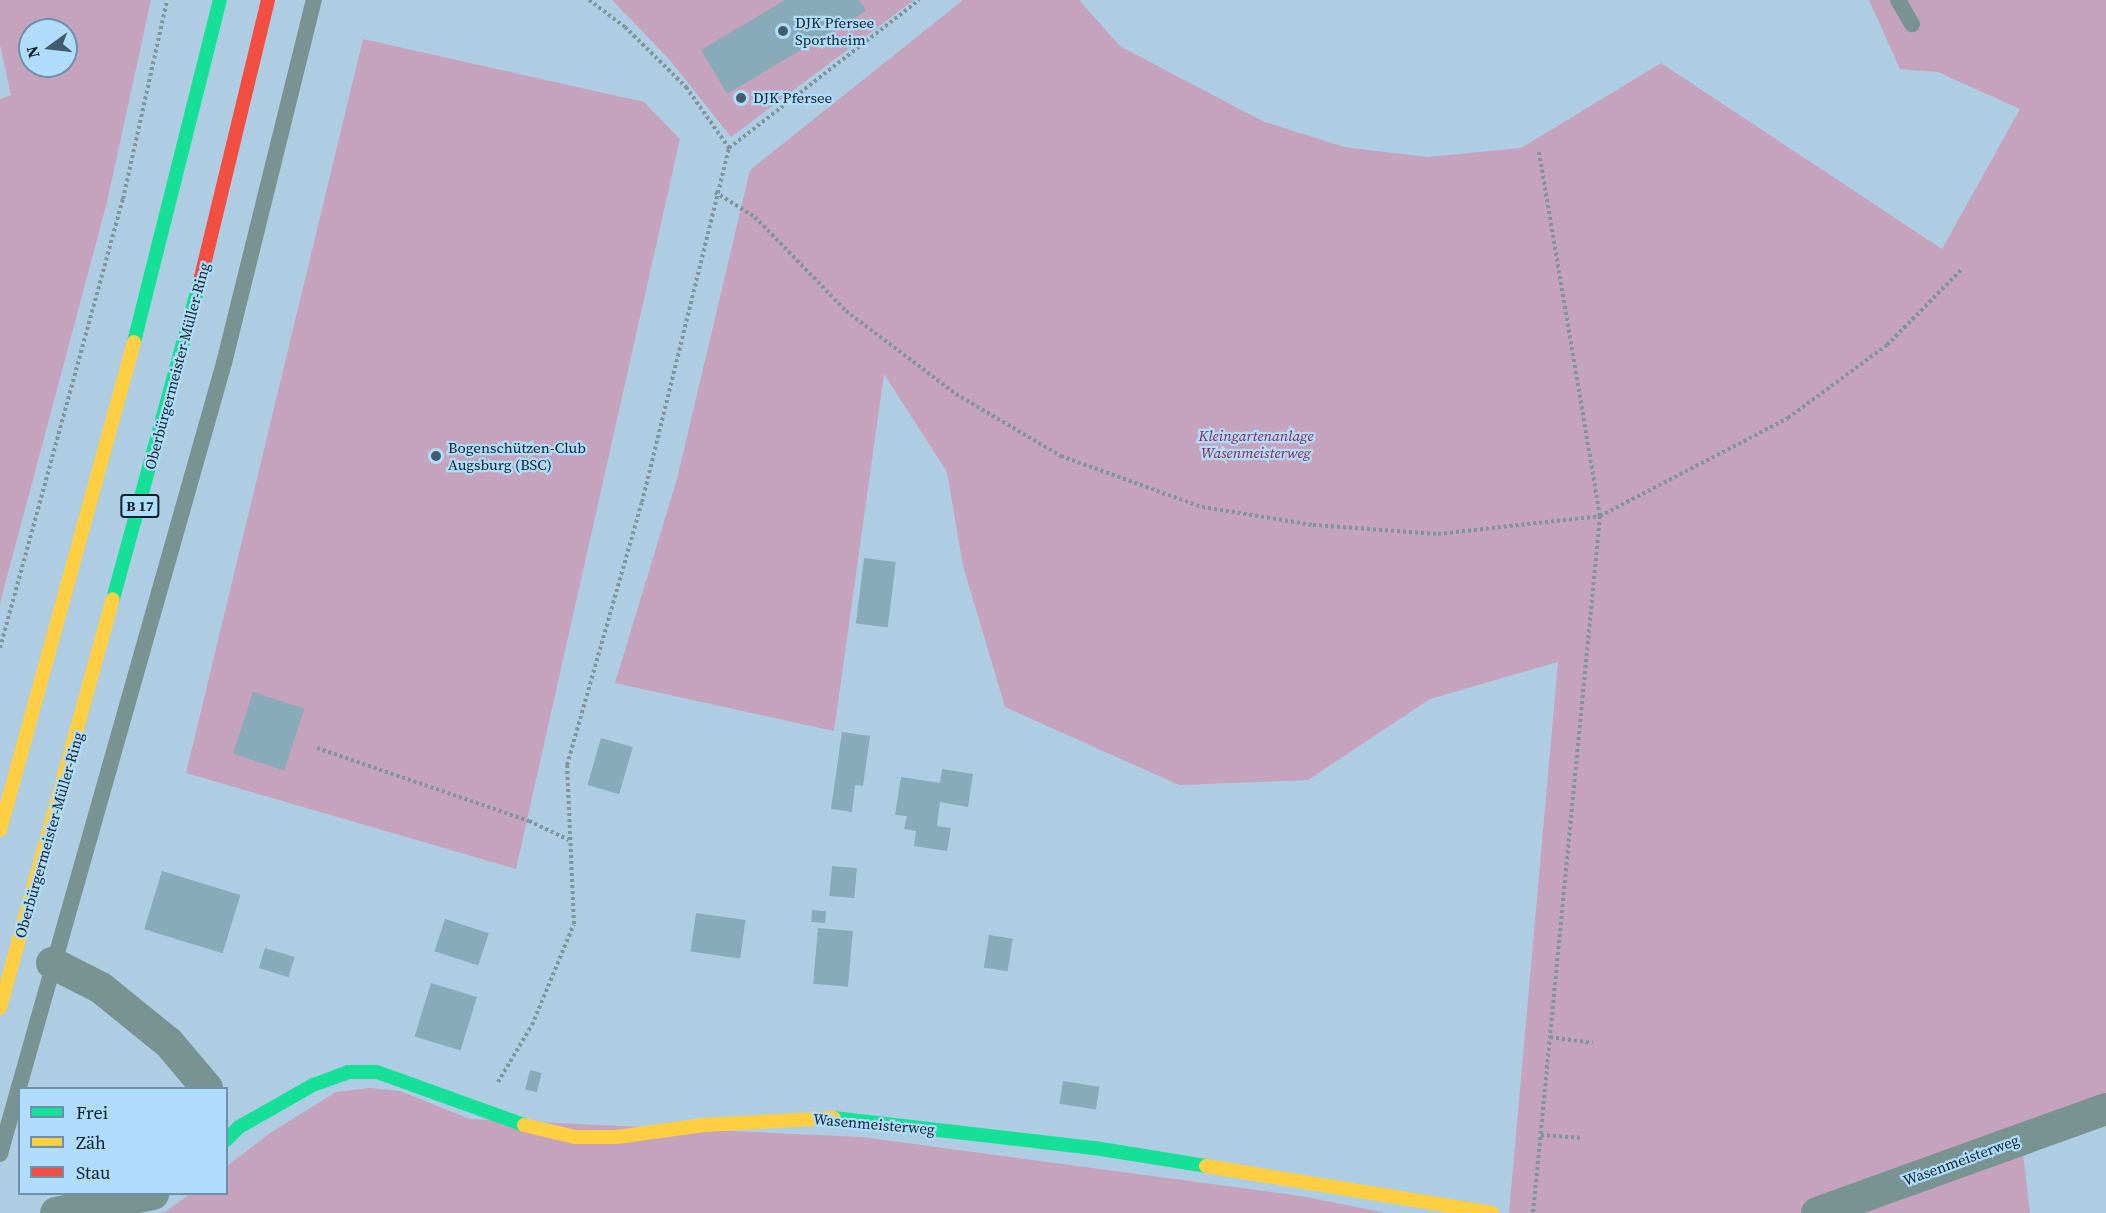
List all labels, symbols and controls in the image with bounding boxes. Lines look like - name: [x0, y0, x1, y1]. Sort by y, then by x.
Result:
- place label: DJK Pfersee Sportheim: [795, 13, 874, 48]
- north arrow: [18, 18, 78, 78]
- marker: DJK Pfersee Sportheim: [776, 24, 790, 38]
- text: N: [20, 44, 45, 61]
- place label: DJK Pfersee: [753, 89, 832, 107]
- marker: DJK Pfersee: [734, 91, 748, 105]
- street label: Oberbürgermeister-Müller-Ring: [141, 261, 213, 471]
- park label: Kleingartenanlage Wasenmeisterweg: [1198, 426, 1314, 461]
- place label: Bogenschützen-Club Augsburg (BSC): [448, 438, 586, 473]
- marker: Bogenschützen-Club Augsburg (BSC): [429, 449, 443, 463]
- road number: B 17: [119, 495, 161, 517]
- street label: Oberbürgermeister-Müller-Ring: [11, 730, 87, 940]
- legend: [18, 1087, 228, 1195]
- text: Frei: [76, 1100, 108, 1125]
- street label: Wasenmeisterweg: [812, 1110, 936, 1138]
- text: Zäh: [76, 1130, 106, 1155]
- street label: Wasenmeisterweg: [1901, 1131, 2021, 1189]
- text: Stau: [76, 1160, 111, 1185]

